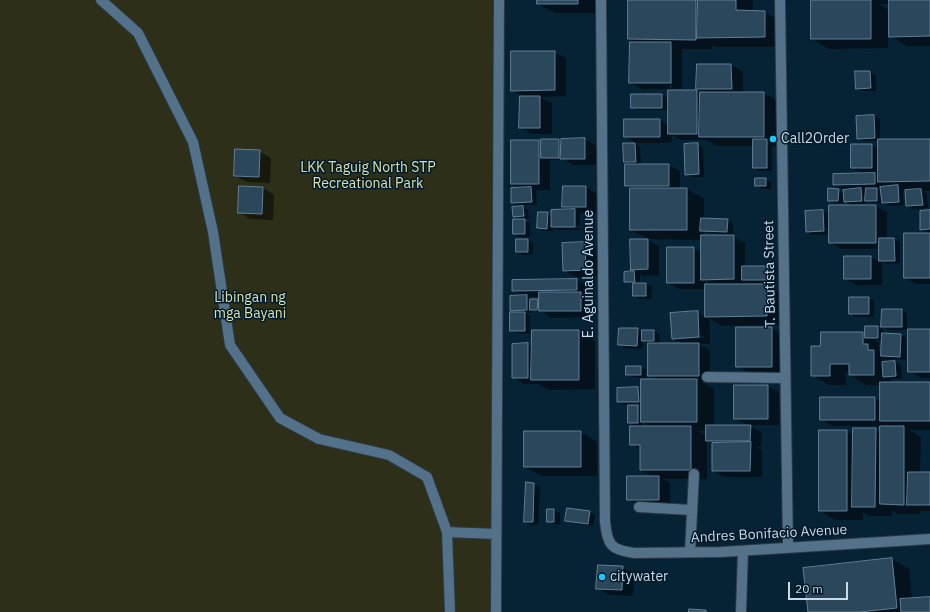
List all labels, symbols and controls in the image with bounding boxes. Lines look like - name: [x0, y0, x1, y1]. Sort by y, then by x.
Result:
- place label: Call2Order: [781, 131, 849, 147]
- marker: Call2Order: [768, 134, 778, 144]
- park label: LKK Taguig North STP Recreational Park: [300, 160, 436, 192]
- street label: E. Aguinaldo Avenue: [581, 210, 597, 338]
- street label: T. Bautista Street: [761, 220, 779, 328]
- park label: Libingan ng mga Bayani: [214, 290, 286, 322]
- street label: Andres Bonifacio Avenue: [690, 522, 848, 546]
- place label: citywater: [610, 569, 668, 585]
- marker: citywater: [597, 572, 607, 582]
- scale bar: [790, 574, 850, 600]
- text: 20 m: [795, 581, 823, 596]

